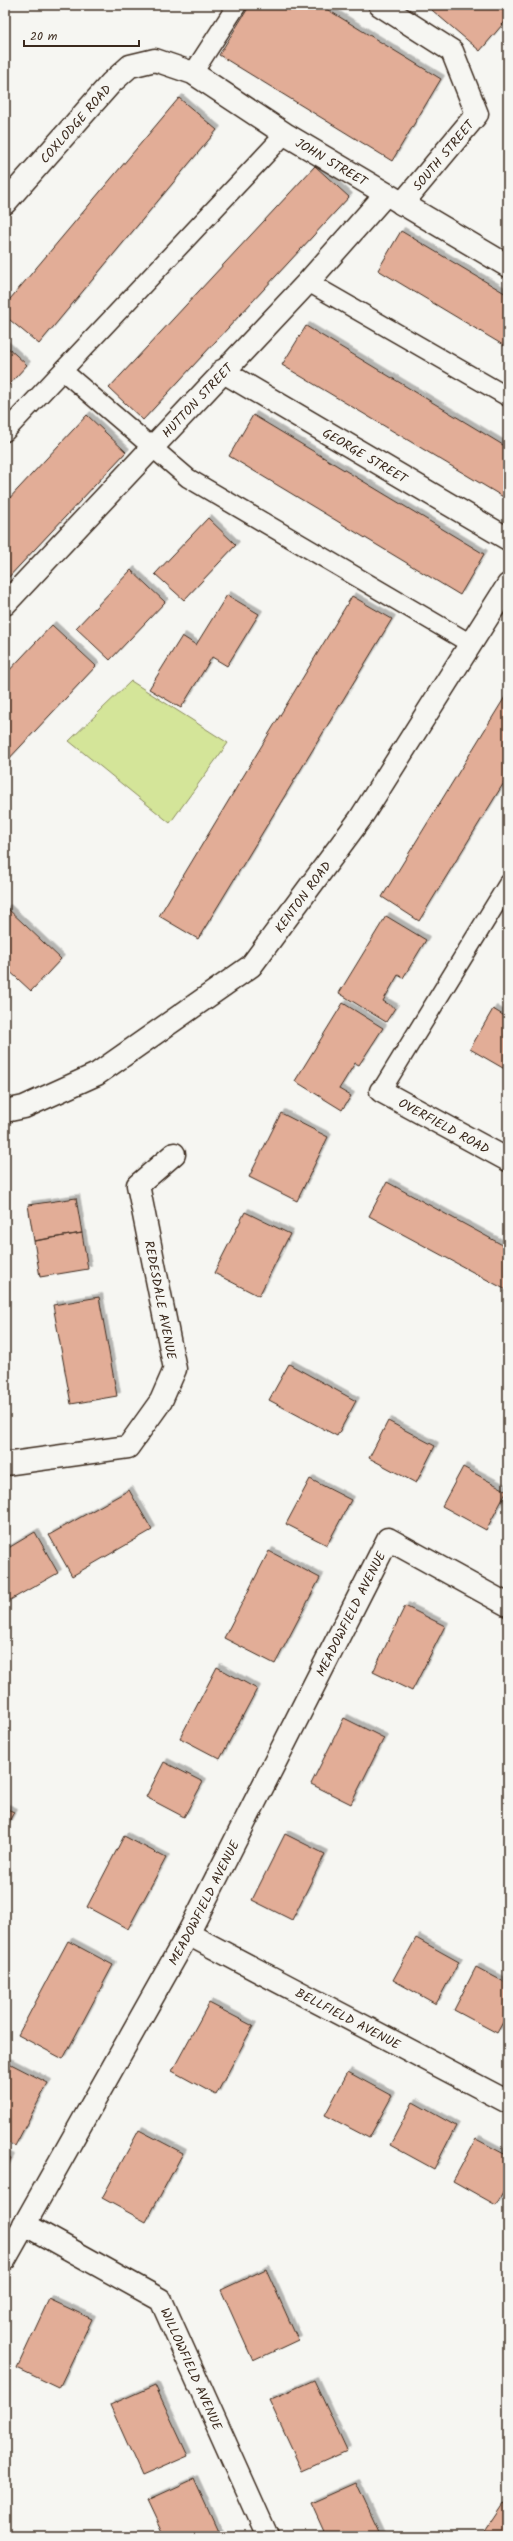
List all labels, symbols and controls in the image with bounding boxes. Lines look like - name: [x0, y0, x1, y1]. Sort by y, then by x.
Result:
- scale bar: [24, 22, 139, 48]
- text: 20 m: [30, 27, 58, 46]
- street label: COXLODGE ROAD: [35, 80, 117, 169]
- street label: SOUTH STREET: [408, 115, 481, 196]
- street label: JOHN STREET: [291, 133, 372, 193]
- street label: HUTTON STREET: [157, 358, 239, 443]
- street label: GEORGE STREET: [318, 423, 412, 490]
- street label: KENTON ROAD: [270, 857, 337, 938]
- street label: OVERFIELD ROAD: [394, 1093, 493, 1160]
- street label: REDESDALE AVENUE: [138, 1239, 181, 1362]
- street label: MEADOWFIELD AVENUE: [311, 1548, 392, 1681]
- street label: MEADOWFIELD AVENUE: [163, 1837, 246, 1970]
- street label: BELLFIELD AVENUE: [291, 1983, 404, 2056]
- street label: WILLOWFIELD AVENUE: [154, 2305, 227, 2434]

